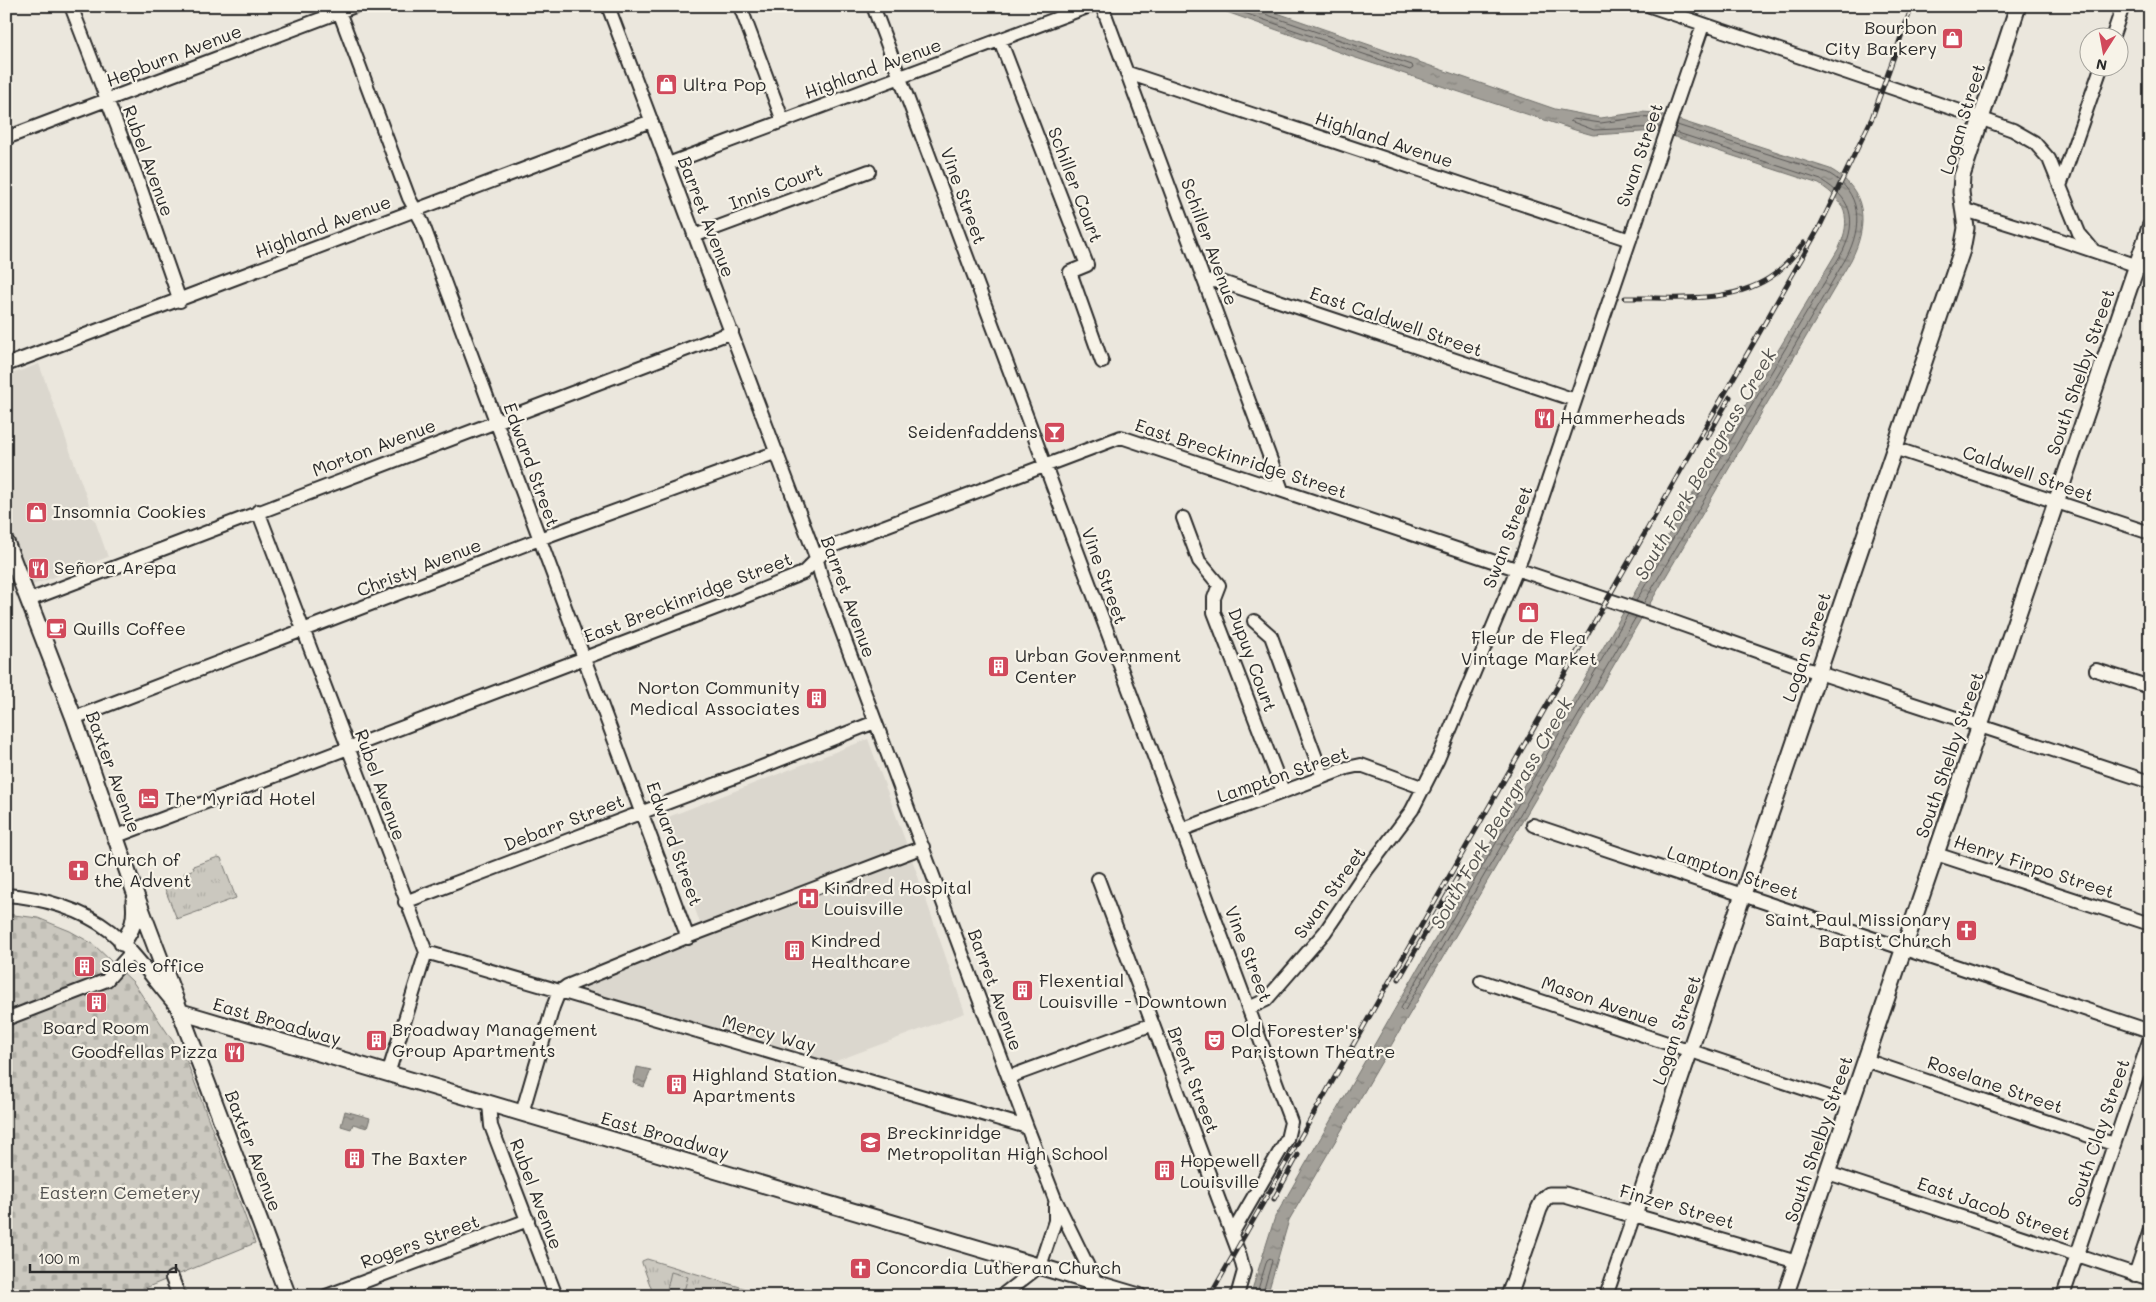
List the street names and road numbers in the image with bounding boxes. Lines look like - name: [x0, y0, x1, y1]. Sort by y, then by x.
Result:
- street label: Hepburn Avenue: [102, 18, 245, 92]
- street label: Highland Avenue: [801, 32, 944, 104]
- street label: Logan Street: [1934, 60, 1990, 177]
- street label: Swan Street: [1610, 100, 1668, 210]
- street label: Rubel Avenue: [118, 102, 180, 220]
- street label: Highland Avenue: [1312, 105, 1457, 173]
- street label: Schiller Court: [1043, 124, 1109, 246]
- street label: Vine Street: [935, 144, 993, 247]
- street label: Barret Avenue: [673, 153, 741, 280]
- street label: Innis Court: [726, 157, 826, 215]
- street label: Schiller Avenue: [1176, 175, 1244, 309]
- street label: Highland Avenue: [251, 189, 394, 263]
- street label: East Caldwell Street: [1307, 280, 1486, 362]
- street label: South Shelby Street: [2040, 285, 2120, 458]
- street label: Edward Street: [498, 399, 566, 530]
- street label: Morton Avenue: [308, 412, 439, 482]
- street label: East Breckinridge Street: [1132, 412, 1350, 504]
- street label: Caldwell Street: [1960, 439, 2097, 507]
- street label: Swan Street: [1476, 482, 1538, 592]
- street label: Vine Street: [1076, 524, 1134, 627]
- street label: Christy Avenue: [353, 532, 484, 602]
- street label: Barret Avenue: [816, 533, 882, 661]
- street label: East Breckinridge Street: [580, 546, 795, 648]
- street label: Logan Street: [1776, 588, 1836, 705]
- street label: Dupuy Court: [1223, 605, 1283, 715]
- street label: South Shelby Street: [1909, 668, 1989, 841]
- street label: Baxter Avenue: [81, 708, 147, 836]
- street label: Rubel Avenue: [350, 726, 412, 844]
- street label: Lampton Street: [1214, 740, 1352, 808]
- street label: Edward Street: [641, 778, 709, 909]
- street label: Debarr Street: [500, 788, 627, 856]
- street label: Henry Firpo Street: [1951, 829, 2118, 903]
- street label: Lampton Street: [1664, 839, 1803, 905]
- street label: Swan Street: [1288, 842, 1371, 943]
- street label: Vine Street: [1220, 902, 1278, 1005]
- street label: Barret Avenue: [963, 926, 1029, 1054]
- street label: Mason Avenue: [1538, 970, 1662, 1032]
- street label: Logan Street: [1646, 971, 1706, 1088]
- street label: East Broadway: [210, 991, 344, 1051]
- street label: Mercy Way: [719, 1008, 819, 1058]
- street label: Brent Street: [1163, 1023, 1225, 1136]
- street label: Roselane Street: [1924, 1050, 2066, 1119]
- street label: South Shelby Street: [1778, 1052, 1858, 1225]
- street label: South Clay Street: [2061, 1055, 2135, 1210]
- street label: Baxter Avenue: [220, 1087, 288, 1215]
- street label: East Broadway: [598, 1105, 732, 1165]
- street label: Rubel Avenue: [505, 1135, 569, 1252]
- street label: East Jacob Street: [1914, 1171, 2074, 1246]
- street label: Finzer Street: [1617, 1178, 1738, 1234]
- street label: Rogers Street: [357, 1208, 482, 1274]

